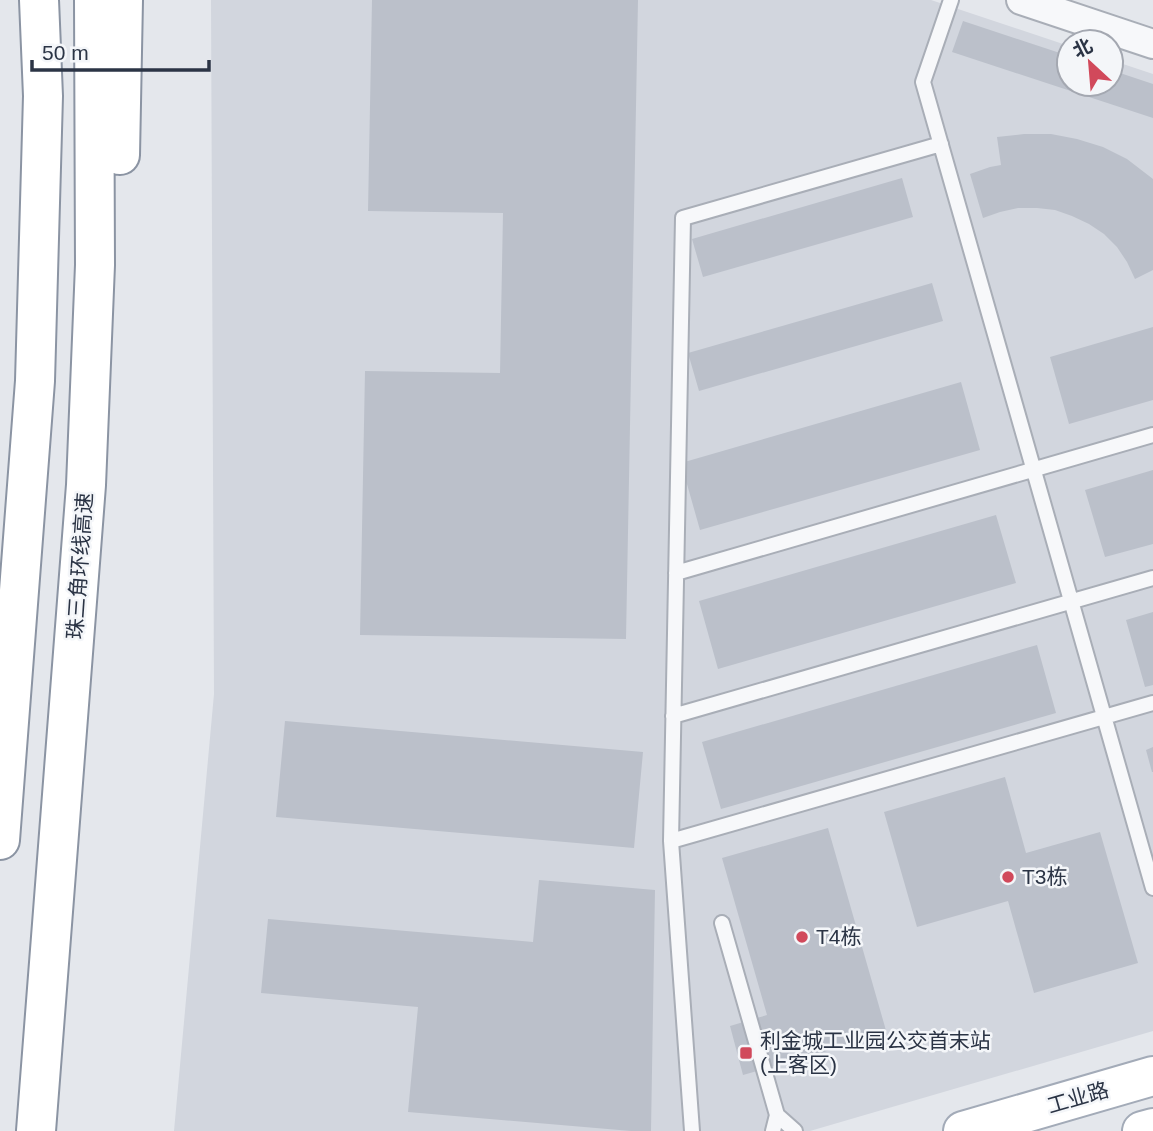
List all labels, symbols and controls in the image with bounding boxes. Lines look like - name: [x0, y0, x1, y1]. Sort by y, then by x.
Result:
- scale bar: [32, 28, 208, 72]
- north arrow: [1055, 28, 1125, 98]
- text: 北: [1070, 35, 1096, 62]
- text: 50 m: [42, 41, 89, 64]
- street label: 珠三角环线高速: [63, 492, 96, 640]
- place label: T3栋: [1022, 865, 1068, 888]
- marker: T3栋: [1000, 869, 1016, 885]
- place label: T4栋: [816, 925, 862, 948]
- marker: T4栋: [794, 929, 810, 945]
- place label: 利金城工业园公交首末站 (上客区): [760, 1029, 991, 1076]
- marker: 利金城工业园公交首末站 (上客区): [738, 1045, 754, 1061]
- street label: 工业路: [1044, 1078, 1111, 1117]

